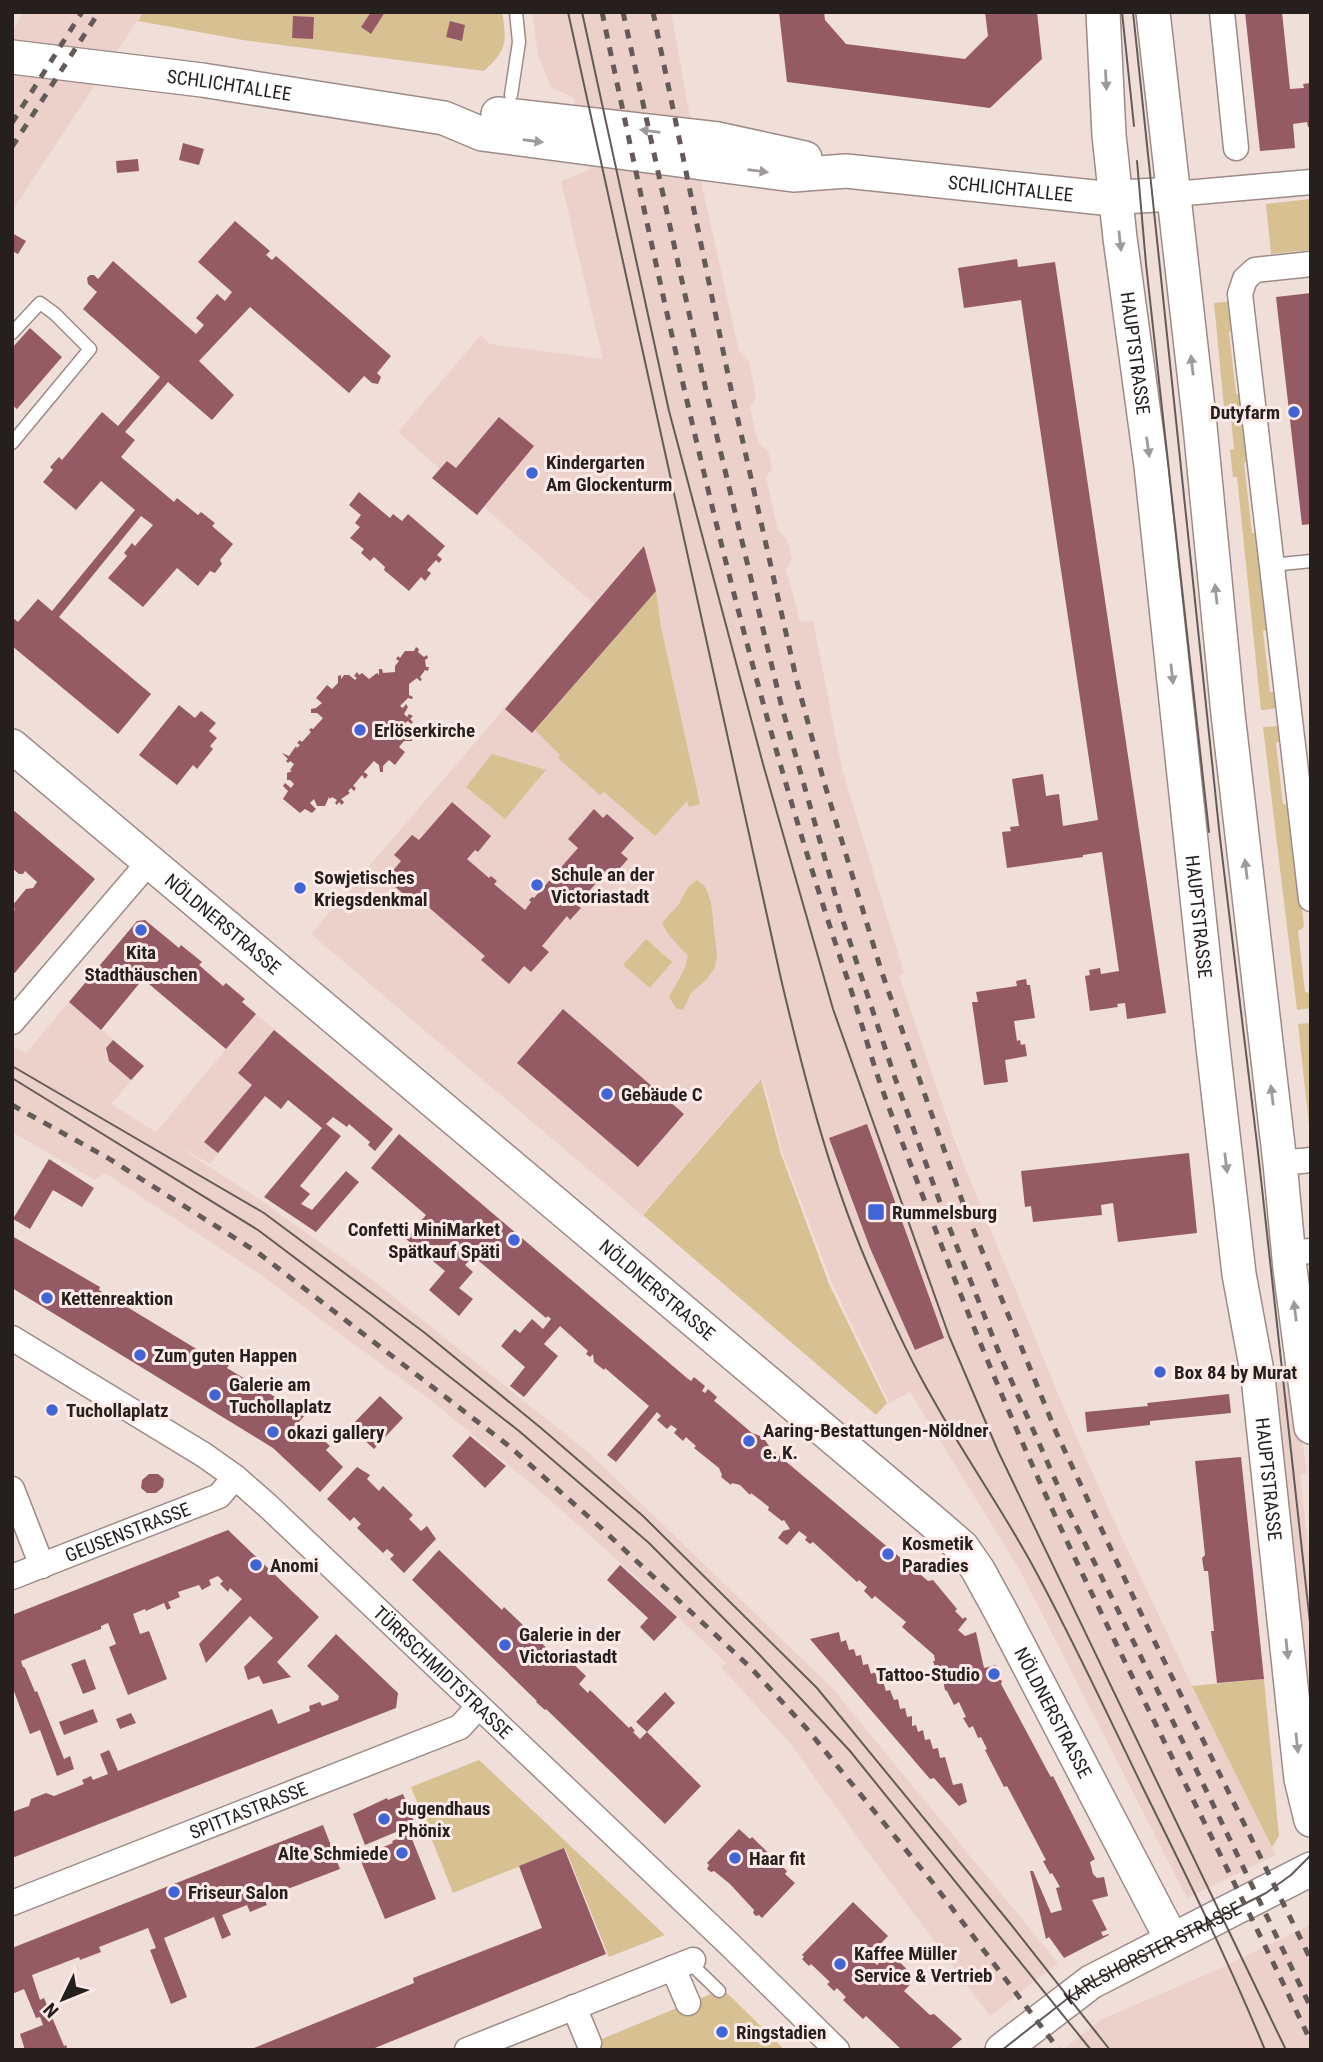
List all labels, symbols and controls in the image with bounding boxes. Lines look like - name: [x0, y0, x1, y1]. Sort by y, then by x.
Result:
- street label: SCHLICHTALLEE: [166, 64, 293, 105]
- one-way arrow: [1101, 70, 1112, 92]
- one-way arrow: [639, 125, 661, 136]
- one-way arrow: [522, 135, 544, 146]
- one-way arrow: [748, 165, 770, 176]
- street label: SCHLICHTALLEE: [947, 170, 1074, 206]
- one-way arrow: [1115, 230, 1126, 252]
- street label: HAUPTSTRASSE: [1116, 290, 1155, 416]
- one-way arrow: [1187, 354, 1198, 376]
- place label: Dutyfarm: [1210, 401, 1280, 424]
- marker: Dutyfarm: [1286, 404, 1302, 420]
- one-way arrow: [1143, 437, 1154, 459]
- place label: Kindergarten Am Glockenturm: [546, 451, 672, 496]
- marker: Kindergarten Am Glockenturm: [524, 465, 540, 481]
- one-way arrow: [1210, 583, 1221, 605]
- one-way arrow: [1167, 663, 1178, 685]
- place label: Erlöserkirche: [374, 719, 475, 742]
- marker: Erlöserkirche: [352, 722, 368, 738]
- street label: HAUPTSTRASSE: [1181, 854, 1217, 979]
- one-way arrow: [1240, 858, 1251, 880]
- place label: Schule an der Victoriastadt: [551, 863, 654, 908]
- place label: Sowjetisches Kriegsdenkmal: [314, 866, 428, 911]
- street label: NÖLDNERSTRASSE: [160, 868, 286, 979]
- marker: Schule an der Victoriastadt: [529, 877, 545, 893]
- marker: Sowjetisches Kriegsdenkmal: [292, 880, 308, 896]
- marker: Kita Stadthäuschen: [133, 922, 149, 938]
- place label: Kita Stadthäuschen: [84, 941, 198, 986]
- place label: Gebäude C: [621, 1083, 703, 1106]
- one-way arrow: [1266, 1084, 1277, 1106]
- marker: Gebäude C: [599, 1086, 615, 1102]
- one-way arrow: [1221, 1153, 1232, 1175]
- place label: Rummelsburg: [892, 1201, 997, 1224]
- marker: Rummelsburg: [866, 1202, 886, 1222]
- place label: Confetti MiniMarket Spätkauf Späti: [348, 1218, 500, 1263]
- marker: Confetti MiniMarket Spätkauf Späti: [506, 1232, 522, 1248]
- street label: NÖLDNERSTRASSE: [595, 1234, 720, 1345]
- place label: Kettenreaktion: [61, 1287, 173, 1310]
- marker: Kettenreaktion: [39, 1290, 55, 1306]
- one-way arrow: [1290, 1300, 1301, 1322]
- place label: Zum guten Happen: [154, 1344, 297, 1367]
- marker: Zum guten Happen: [132, 1347, 148, 1363]
- place label: Box 84 by Murat: [1174, 1361, 1297, 1384]
- marker: Box 84 by Murat: [1152, 1364, 1168, 1380]
- place label: Galerie am Tuchollaplatz: [229, 1373, 332, 1418]
- marker: Galerie am Tuchollaplatz: [207, 1387, 223, 1403]
- place label: Tuchollaplatz: [66, 1399, 169, 1422]
- marker: Tuchollaplatz: [44, 1402, 60, 1418]
- street label: HAUPTSTRASSE: [1251, 1416, 1287, 1542]
- place label: Aaring-Bestattungen-Nöldner e. K.: [763, 1419, 989, 1464]
- place label: okazi gallery: [287, 1421, 385, 1444]
- marker: okazi gallery: [265, 1424, 281, 1440]
- marker: Aaring-Bestattungen-Nöldner e. K.: [741, 1433, 757, 1449]
- street label: GEUSENSTRASSE: [62, 1497, 193, 1567]
- place label: Kosmetik Paradies: [902, 1532, 974, 1577]
- marker: Kosmetik Paradies: [880, 1546, 896, 1562]
- place label: Anomi: [270, 1554, 319, 1577]
- marker: Anomi: [248, 1557, 264, 1573]
- street label: TÜRRSCHMIDTSTRASSE: [369, 1601, 517, 1743]
- place label: Galerie in der Victoriastadt: [519, 1623, 621, 1668]
- marker: Galerie in der Victoriastadt: [497, 1637, 513, 1653]
- one-way arrow: [1282, 1638, 1293, 1660]
- street label: NÖLDNERSTRASSE: [1010, 1643, 1097, 1782]
- place label: Tattoo-Studio: [876, 1663, 980, 1686]
- marker: Tattoo-Studio: [986, 1666, 1002, 1682]
- one-way arrow: [1292, 1732, 1303, 1754]
- street label: SPITTASTRASSE: [186, 1777, 311, 1844]
- place label: Jugendhaus Phönix: [398, 1797, 490, 1842]
- marker: Jugendhaus Phönix: [376, 1811, 392, 1827]
- place label: Alte Schmiede: [278, 1842, 388, 1865]
- marker: Alte Schmiede: [394, 1845, 410, 1861]
- place label: Haar fit: [749, 1847, 806, 1870]
- marker: Haar fit: [727, 1850, 743, 1866]
- place label: Friseur Salon: [188, 1881, 288, 1904]
- marker: Friseur Salon: [166, 1884, 182, 1900]
- street label: KARLSHORSTER STRASSE: [1059, 1896, 1245, 2009]
- place label: Kaffee Müller Service & Vertrieb: [854, 1942, 993, 1987]
- marker: Kaffee Müller Service & Vertrieb: [832, 1956, 848, 1972]
- north arrow: [28, 1964, 98, 2034]
- text: N: [39, 1998, 63, 2022]
- place label: Ringstadien: [736, 2021, 826, 2044]
- marker: Ringstadien: [714, 2024, 730, 2040]

